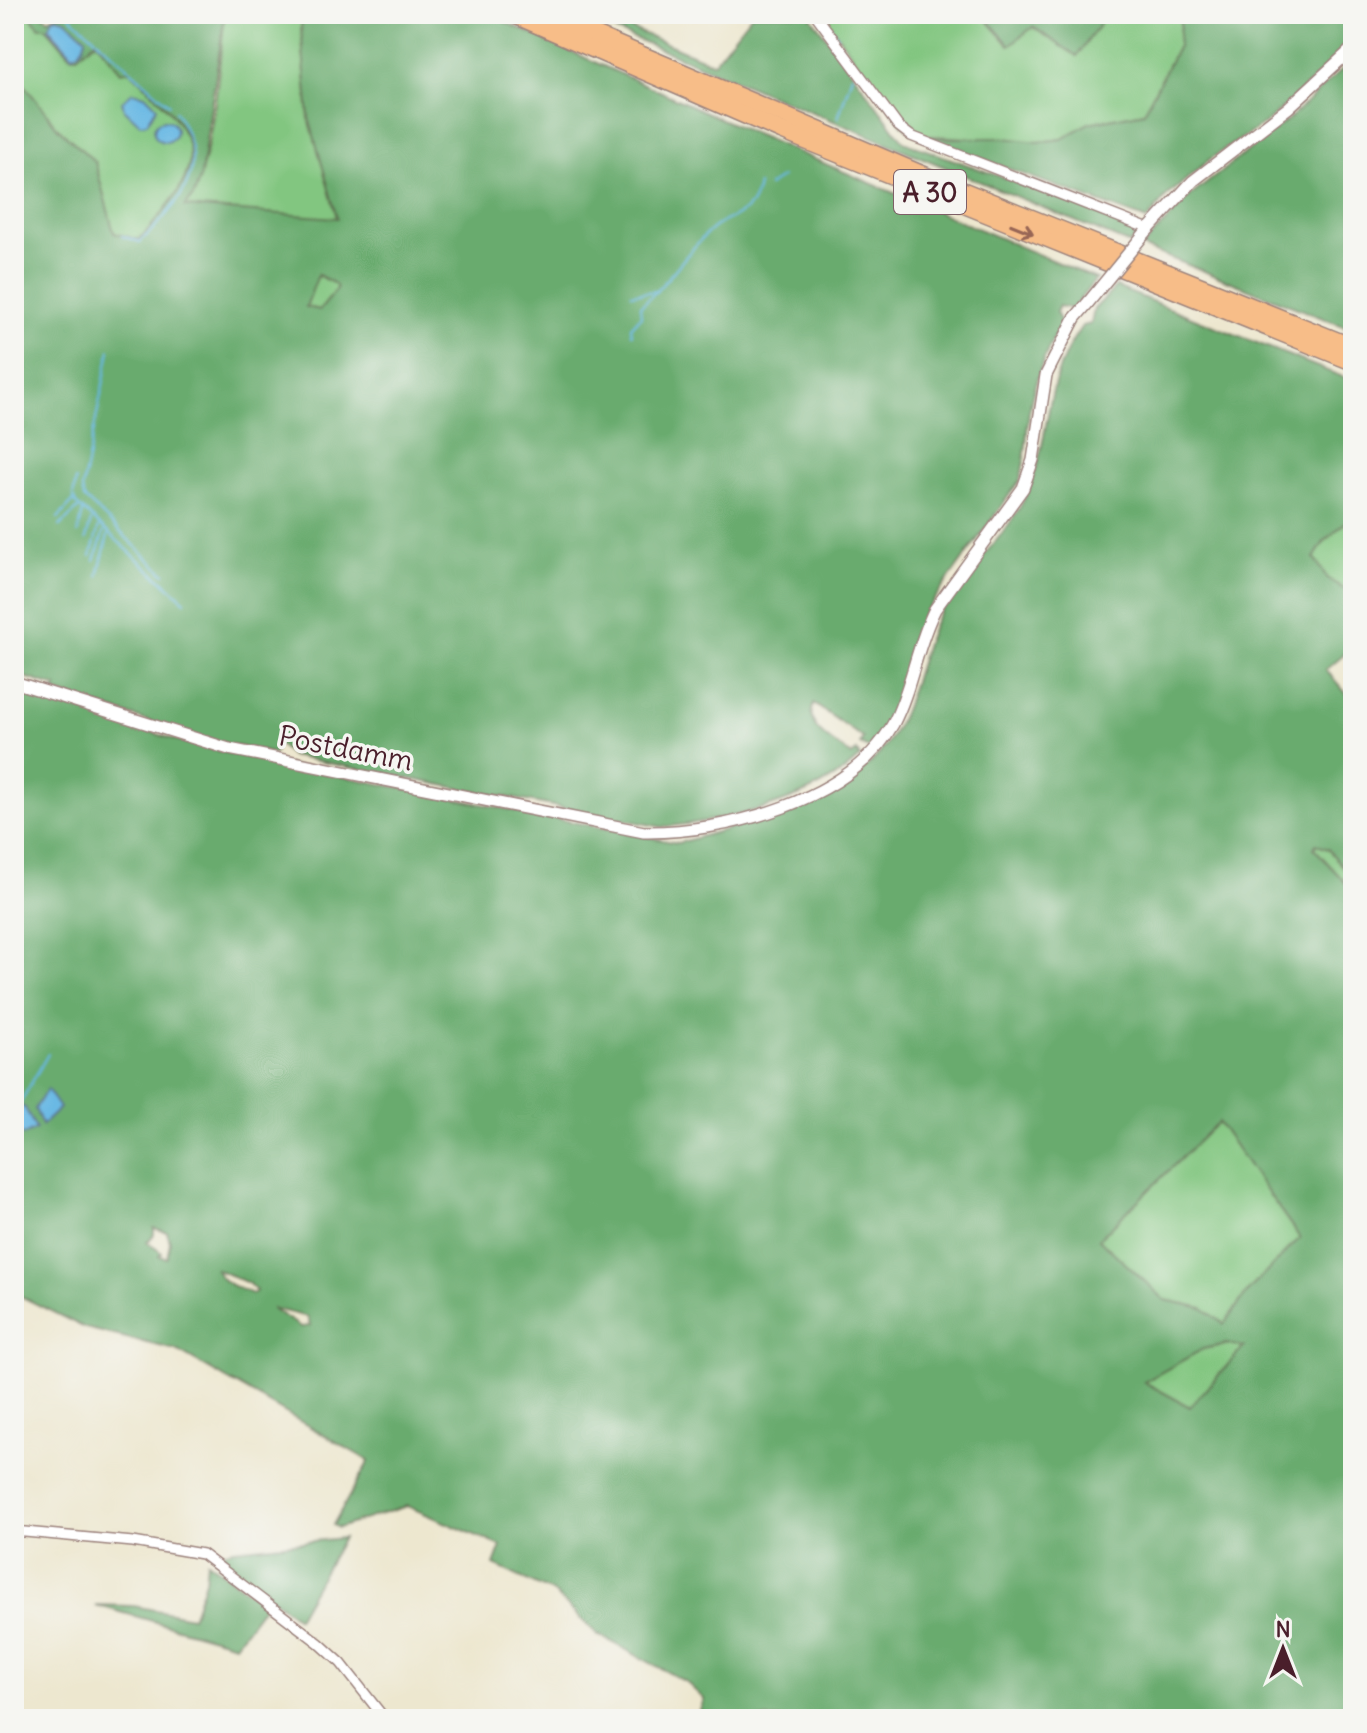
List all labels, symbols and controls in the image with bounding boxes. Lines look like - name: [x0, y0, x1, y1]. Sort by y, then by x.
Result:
- road number: A 30: [894, 170, 966, 214]
- one-way arrow: [1009, 223, 1034, 238]
- street label: Postdamm: [276, 717, 416, 779]
- north arrow: [1243, 1609, 1323, 1689]
- text: N: [1275, 1615, 1291, 1643]

